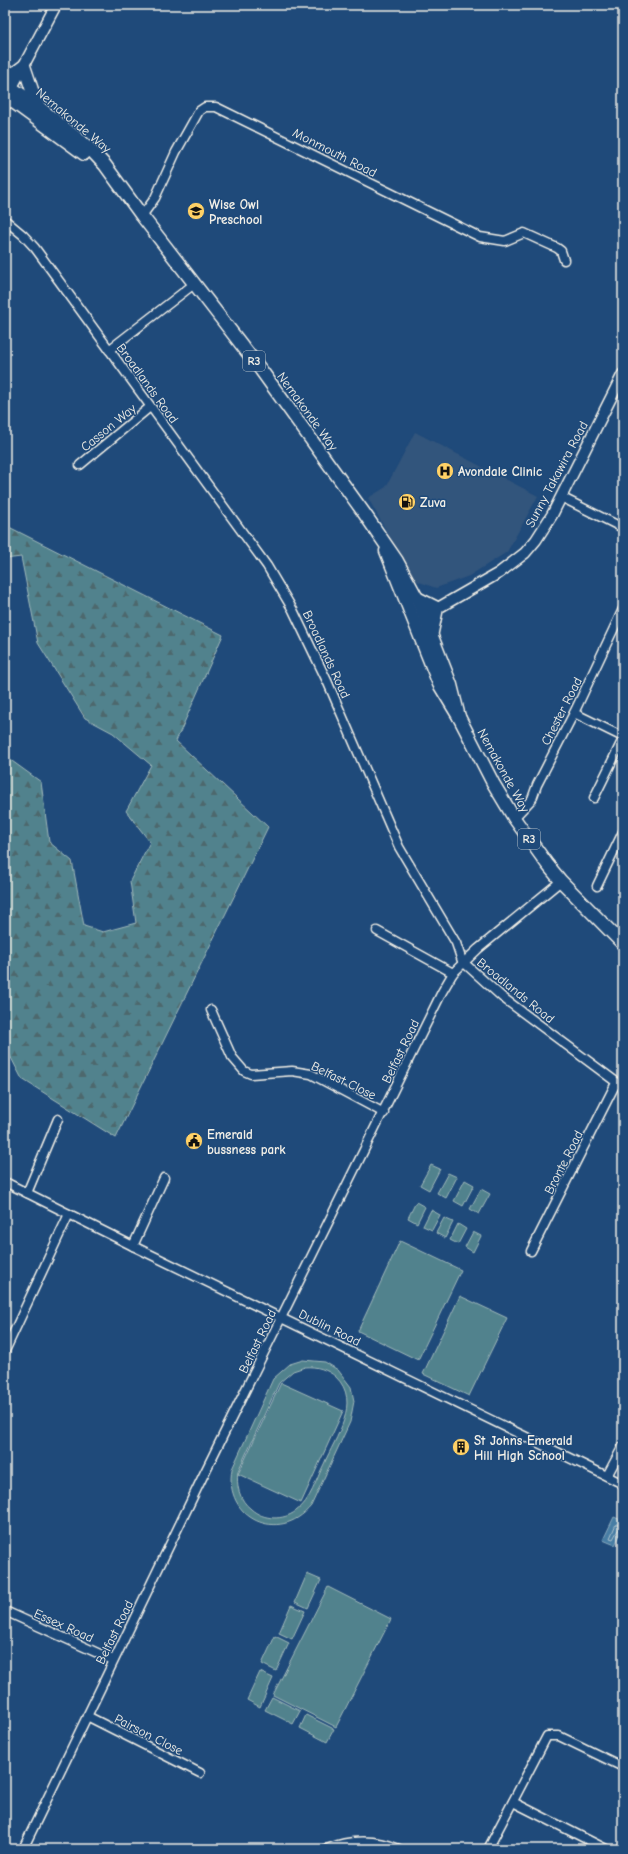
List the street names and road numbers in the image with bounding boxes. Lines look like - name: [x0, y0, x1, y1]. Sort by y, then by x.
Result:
- street label: Nemakonde Way: [33, 85, 114, 156]
- street label: Monmouth Road: [290, 125, 379, 180]
- street label: Broadlands Road: [114, 340, 182, 426]
- road number: R3: [243, 351, 265, 371]
- street label: Nemakonde Way: [274, 369, 341, 454]
- street label: Casson Way: [78, 400, 139, 454]
- street label: Sunny Takawira Road: [522, 419, 591, 530]
- street label: Broadlands Road: [300, 608, 353, 700]
- street label: Chester Road: [538, 675, 585, 748]
- street label: Nemakonde Way: [474, 726, 533, 815]
- road number: R3: [518, 829, 540, 849]
- street label: Broadlands Road: [474, 955, 557, 1026]
- street label: Belfast Road: [379, 1017, 422, 1086]
- street label: Belfast Close: [309, 1058, 379, 1103]
- street label: Bronte Road: [541, 1128, 586, 1197]
- street label: Dublin Road: [296, 1306, 363, 1349]
- street label: Belfast Road: [236, 1307, 279, 1376]
- street label: Belfast Road: [93, 1598, 136, 1667]
- street label: Essex Road: [32, 1606, 96, 1645]
- street label: Pairson Close: [112, 1711, 186, 1758]

